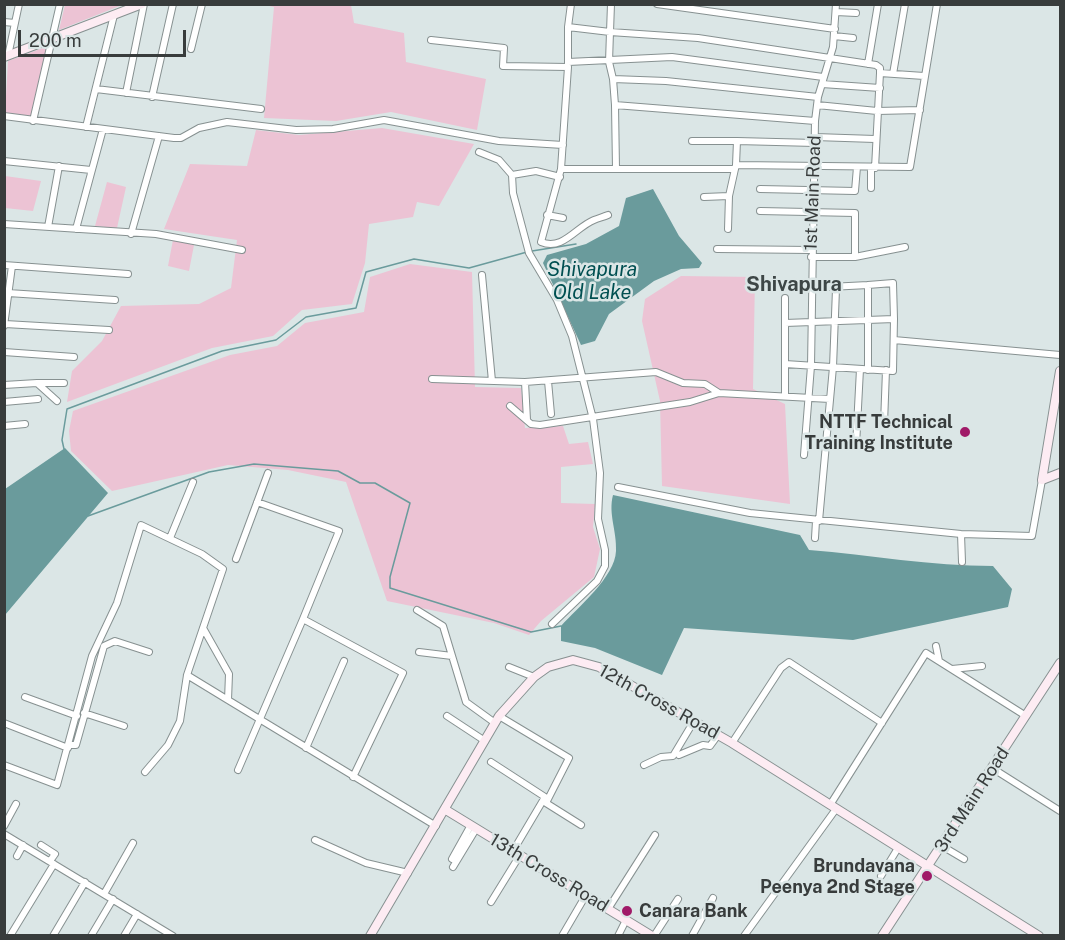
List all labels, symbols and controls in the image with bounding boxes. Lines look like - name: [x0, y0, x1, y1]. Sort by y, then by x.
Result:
- scale bar: [21, 18, 189, 56]
- text: 200 m: [29, 30, 82, 51]
- street label: 1st Main Road: [800, 135, 826, 251]
- water label: Shivapura Old Lake: [547, 258, 637, 305]
- district label: Shivapura: [746, 273, 842, 297]
- place label: NTTF Technical Training Institute: [805, 411, 953, 454]
- marker: NTTF Technical Training Institute: [958, 425, 972, 439]
- street label: 12th Cross Road: [595, 660, 723, 744]
- street label: 3rd Main Road: [930, 743, 1014, 857]
- street label: 13th Cross Road: [486, 829, 612, 917]
- place label: Brundavana Peenya 2nd Stage: [760, 855, 915, 898]
- marker: Brundavana Peenya 2nd Stage: [920, 869, 934, 883]
- place label: Canara Bank: [639, 900, 748, 922]
- marker: Canara Bank: [620, 904, 634, 918]

